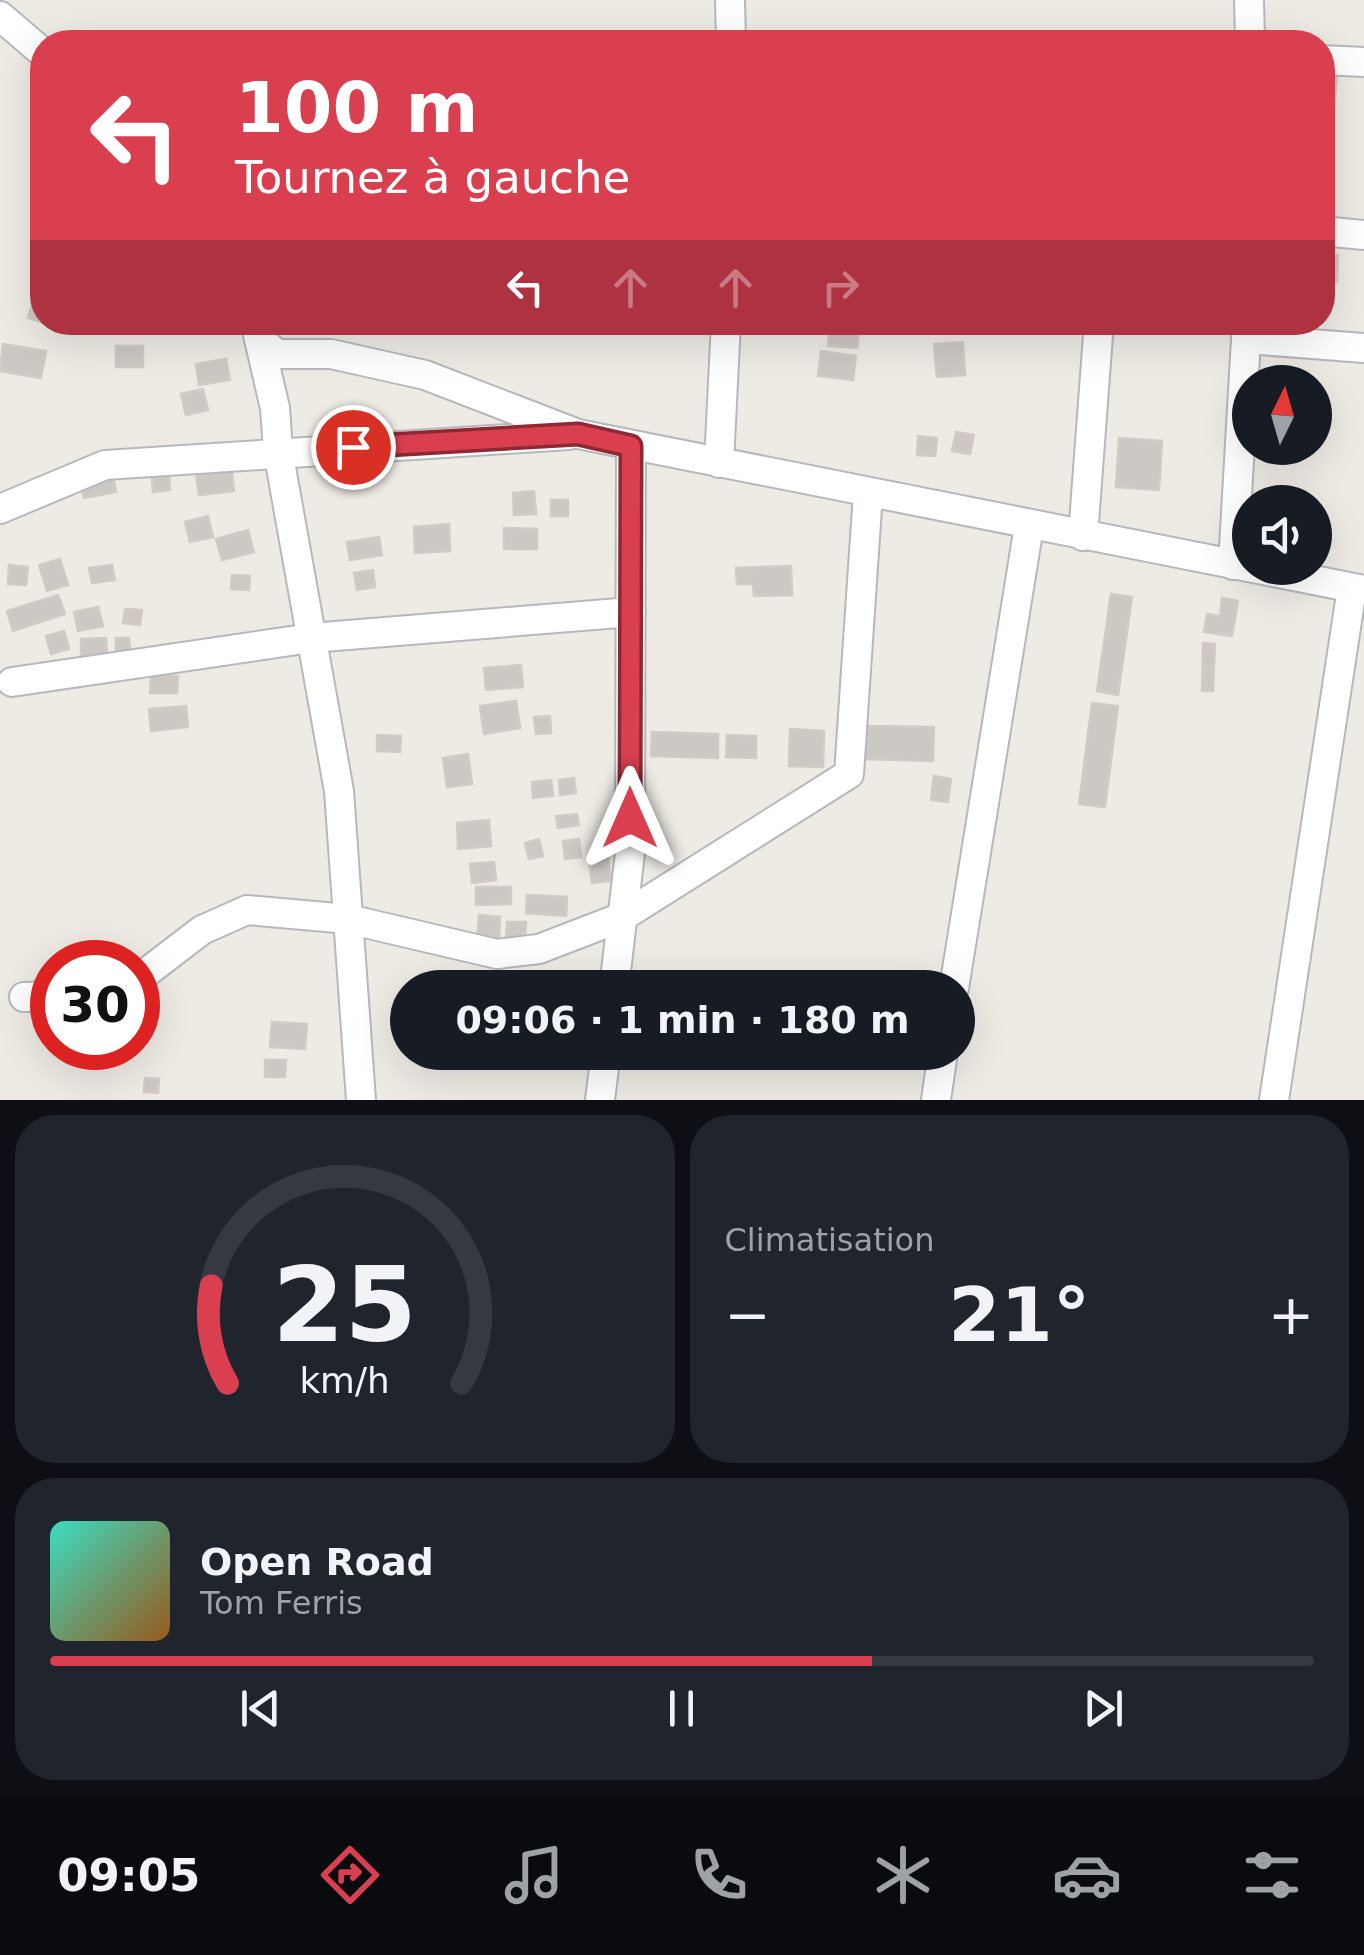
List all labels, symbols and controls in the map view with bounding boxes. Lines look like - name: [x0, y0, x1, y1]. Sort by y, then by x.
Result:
- text: 100 m: [235, 67, 478, 149]
- icon: left: [70, 70, 200, 200]
- text: Tournez à gauche: [235, 151, 630, 204]
- icon: left: [498, 260, 553, 315]
- icon: ahead: [603, 260, 658, 315]
- icon: ahead: [708, 260, 763, 315]
- icon: right: [813, 260, 868, 315]
- north arrow: [1232, 365, 1332, 465]
- map controls: [1232, 365, 1332, 585]
- pin: [311, 405, 396, 490]
- icon: arrive: [326, 420, 381, 475]
- button: sound: [1232, 485, 1332, 585]
- position arrow: [578, 766, 682, 870]
- speed limit sign: 30: [30, 940, 160, 1070]
- text: 09:06 · 1 min · 180 m: [455, 998, 910, 1042]
- text: Climatisation: [725, 1221, 934, 1259]
- text: 25: [272, 1244, 417, 1366]
- text: 21°: [948, 1271, 1090, 1359]
- text: −: [725, 1283, 771, 1347]
- text: +: [1268, 1283, 1314, 1347]
- text: km/h: [300, 1360, 390, 1401]
- text: Open Road: [200, 1540, 434, 1584]
- text: Tom Ferris: [200, 1584, 363, 1622]
- icon: previous: [233, 1681, 288, 1736]
- icon: pause: [654, 1681, 709, 1736]
- icon: next: [1076, 1681, 1131, 1736]
- icon: directions: [315, 1840, 385, 1910]
- icon: music: [499, 1840, 569, 1910]
- icon: phone: [684, 1840, 754, 1910]
- icon: climate: [868, 1840, 938, 1910]
- icon: car: [1052, 1840, 1122, 1910]
- icon: filters: [1237, 1840, 1307, 1910]
- text: 09:05: [57, 1849, 200, 1902]

